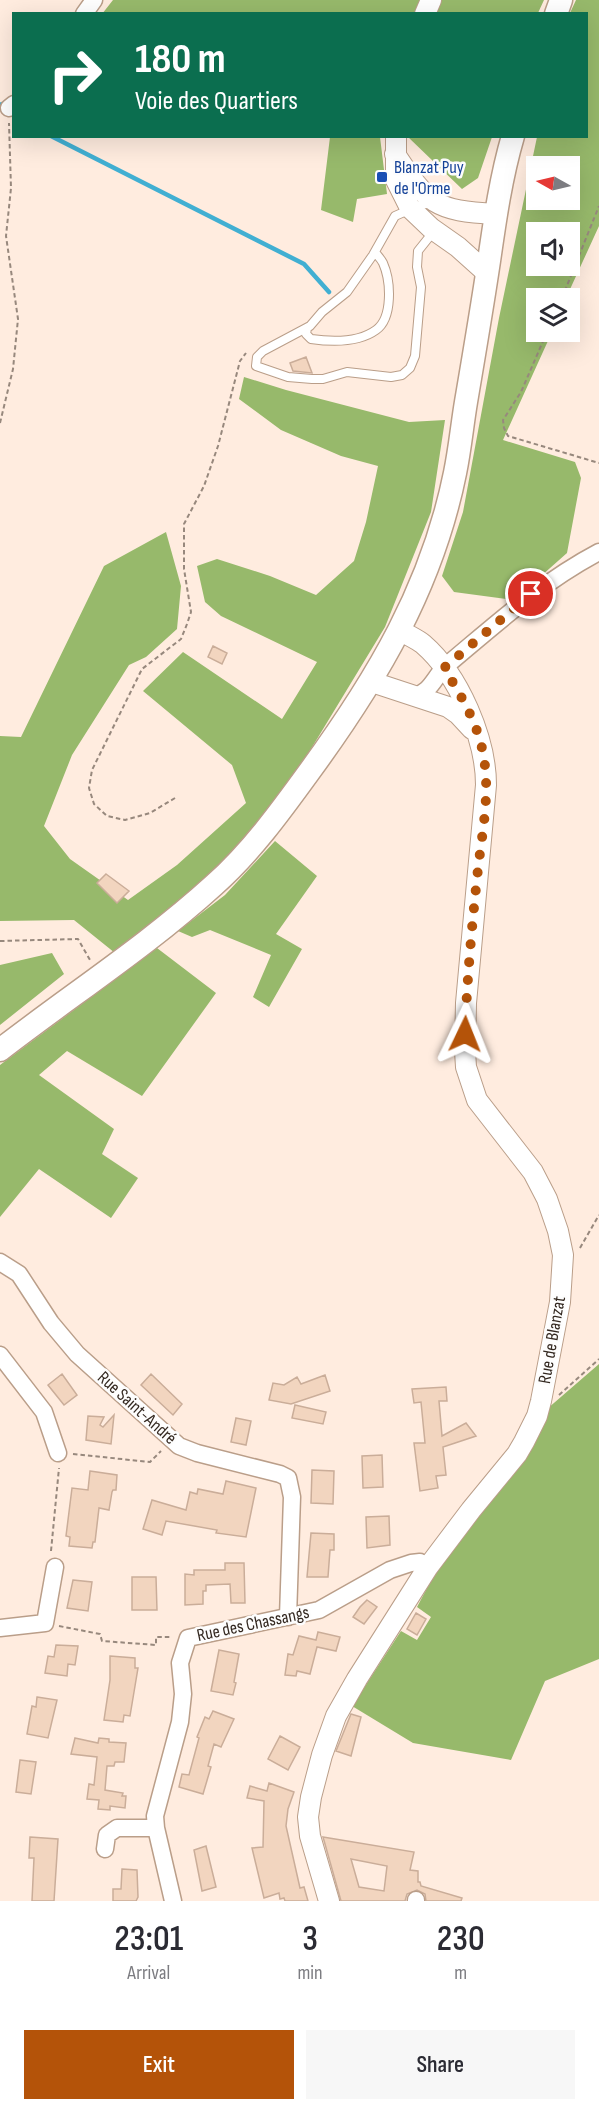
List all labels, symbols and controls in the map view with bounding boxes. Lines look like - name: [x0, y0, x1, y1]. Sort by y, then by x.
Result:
- text: 180 m: [135, 34, 226, 85]
- icon: right: [36, 36, 114, 114]
- text: Voie des Quartiers: [135, 85, 298, 117]
- north arrow: [526, 156, 580, 210]
- map controls: [526, 156, 580, 342]
- place label: Blanzat Puy de l'Orme: [394, 157, 464, 199]
- marker: Blanzat Puy de l'Orme: [375, 170, 389, 184]
- button: sound: [526, 222, 580, 276]
- button: layers: [526, 288, 580, 342]
- pin: [505, 568, 556, 619]
- icon: arrive: [514, 577, 547, 610]
- position arrow: [433, 1002, 497, 1066]
- street label: Rue de Blanzat: [534, 1294, 570, 1385]
- street label: Rue Saint-André: [93, 1367, 181, 1449]
- street label: Rue des Chassangs: [195, 1602, 311, 1646]
- text: 23:01: [114, 1918, 183, 1961]
- text: 3: [302, 1918, 318, 1961]
- text: 230: [437, 1918, 485, 1961]
- text: Arrival: [127, 1961, 170, 1985]
- text: min: [297, 1961, 323, 1985]
- text: m: [454, 1961, 467, 1985]
- button: Exit: [24, 2030, 294, 2099]
- button: Share: [306, 2030, 575, 2099]

